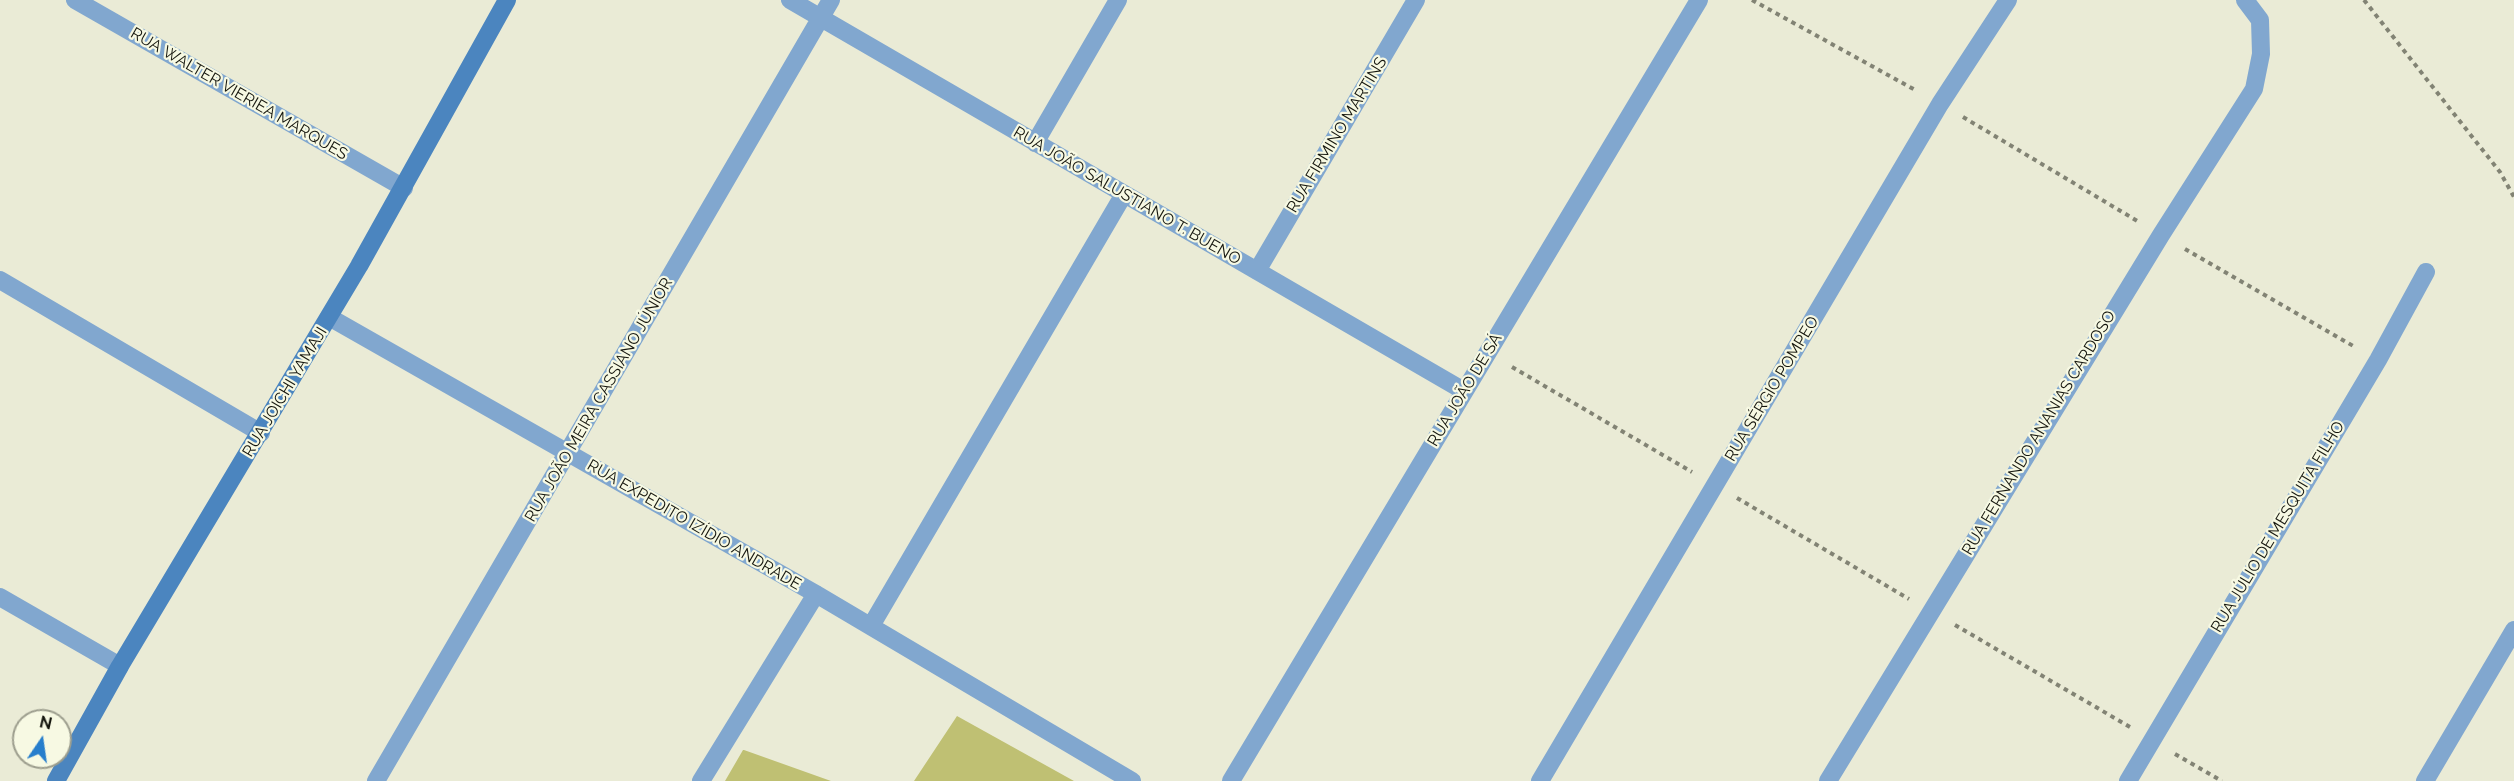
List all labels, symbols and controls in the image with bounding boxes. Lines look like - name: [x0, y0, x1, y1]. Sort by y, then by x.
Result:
- street label: RUA WALTER VIERIEA MARQUES: [127, 24, 351, 164]
- street label: RUA FIRMINO MARTINS: [1283, 54, 1391, 216]
- street label: RUA JOÃO SALUSTIANO T. BUENO: [1010, 123, 1244, 269]
- street label: RUA JOÃO MEIRA CASSIANO JÚNIOR: [521, 275, 677, 525]
- street label: RUA FERNANDO ANANIAS CARDOSO: [1958, 307, 2120, 559]
- street label: RUA SÉRGIO POMPEO: [1721, 313, 1823, 465]
- street label: RUA JOICHI YAMAJI: [239, 324, 331, 460]
- street label: RUA JOÃO DE SÁ: [1424, 330, 1506, 450]
- street label: RUA JÚLIO DE MESQUITA FILHO: [2207, 418, 2349, 636]
- street label: RUA EXPEDITO IZÍDIO ANDRADE: [584, 456, 804, 594]
- north arrow: [12, 709, 72, 769]
- text: N: [38, 712, 54, 734]

